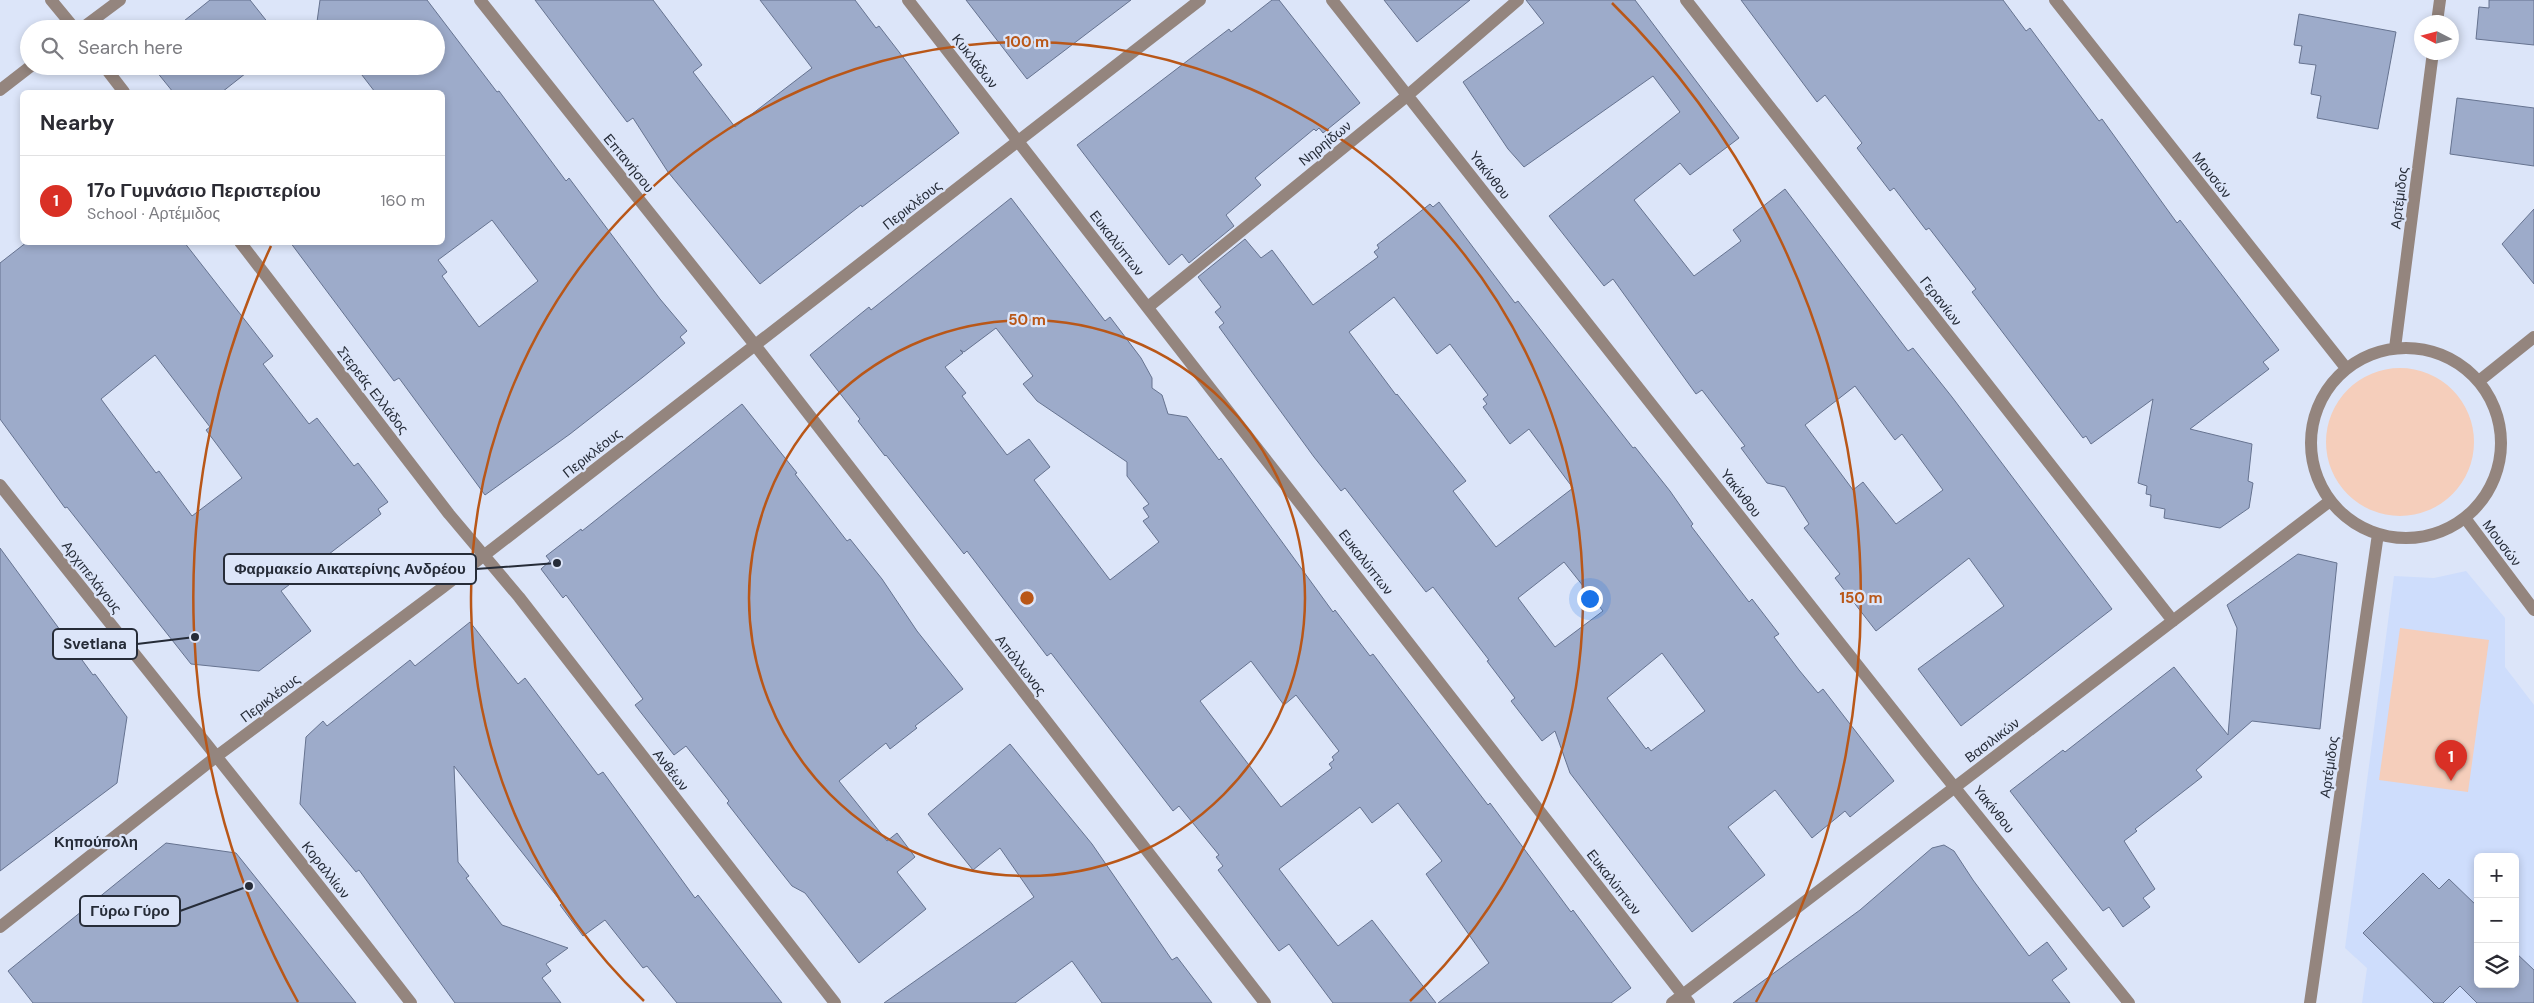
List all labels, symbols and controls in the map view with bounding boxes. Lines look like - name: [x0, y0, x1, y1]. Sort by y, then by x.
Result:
- north arrow: [2414, 15, 2459, 60]
- search box: [20, 20, 445, 75]
- street label: Κυκλάδων: [948, 30, 1002, 92]
- text: 100 m: [1005, 32, 1049, 52]
- icon: search: [38, 34, 66, 62]
- text: Search here: [78, 35, 183, 60]
- text: Nearby: [40, 109, 114, 137]
- street label: Νηρηίδων: [1295, 116, 1355, 170]
- street label: Επτανήσου: [600, 130, 658, 196]
- street label: Υακίνθου: [1466, 147, 1514, 203]
- street label: Μουσών: [2188, 148, 2236, 202]
- street label: Αρτέμιδος: [2386, 166, 2412, 230]
- street label: Περικλέους: [879, 176, 945, 234]
- text: 17ο Γυμνάσιο Περιστερίου: [87, 178, 321, 203]
- text: 1: [53, 190, 59, 211]
- text: 160 m: [381, 190, 425, 211]
- text: School · Αρτέμιδος: [87, 203, 220, 224]
- street label: Ευκαλύπτων: [1086, 207, 1148, 279]
- street label: Γερανίων: [1916, 273, 1966, 329]
- text: 50 m: [1008, 310, 1046, 330]
- street label: Στερεάς Ελλάδος: [333, 343, 413, 438]
- street label: Περικλέους: [559, 424, 625, 482]
- street label: Υακίνθου: [1717, 465, 1765, 521]
- street label: Μουσών: [2479, 516, 2525, 570]
- street label: Ευκαλύπτων: [1335, 526, 1397, 598]
- street label: Αρχιπελάγους: [58, 537, 126, 617]
- callout: Φαρμακείο Αικατερίνης Ανδρέου: [224, 554, 476, 584]
- text: Φαρμακείο Αικατερίνης Ανδρέου: [234, 559, 466, 579]
- your location: [1577, 586, 1603, 612]
- text: 150 m: [1840, 588, 1883, 608]
- centre of rings: [1018, 589, 1036, 607]
- callout: Svetlana: [53, 629, 137, 659]
- street label: Απόλλωνος: [992, 631, 1050, 699]
- text: Svetlana: [63, 634, 127, 654]
- street label: Περικλέους: [237, 670, 304, 726]
- street label: Βασιλικών: [1961, 714, 2023, 766]
- street label: Αρτέμιδος: [2316, 735, 2342, 799]
- pin: 1: [2435, 740, 2467, 781]
- street label: Ανθέων: [649, 746, 693, 794]
- street label: Υακίνθου: [1969, 781, 2019, 837]
- district label: Κηπούπολη: [54, 832, 138, 852]
- street label: Κοραλλίων: [298, 838, 354, 902]
- street label: Ευκαλύπτων: [1583, 846, 1645, 918]
- map controls: [2474, 853, 2519, 988]
- button: +: [2474, 853, 2519, 898]
- callout: Γύρω Γύρο: [80, 896, 180, 926]
- button: −: [2474, 898, 2519, 943]
- text: Γύρω Γύρο: [90, 901, 170, 921]
- button: layers: [2474, 943, 2519, 988]

